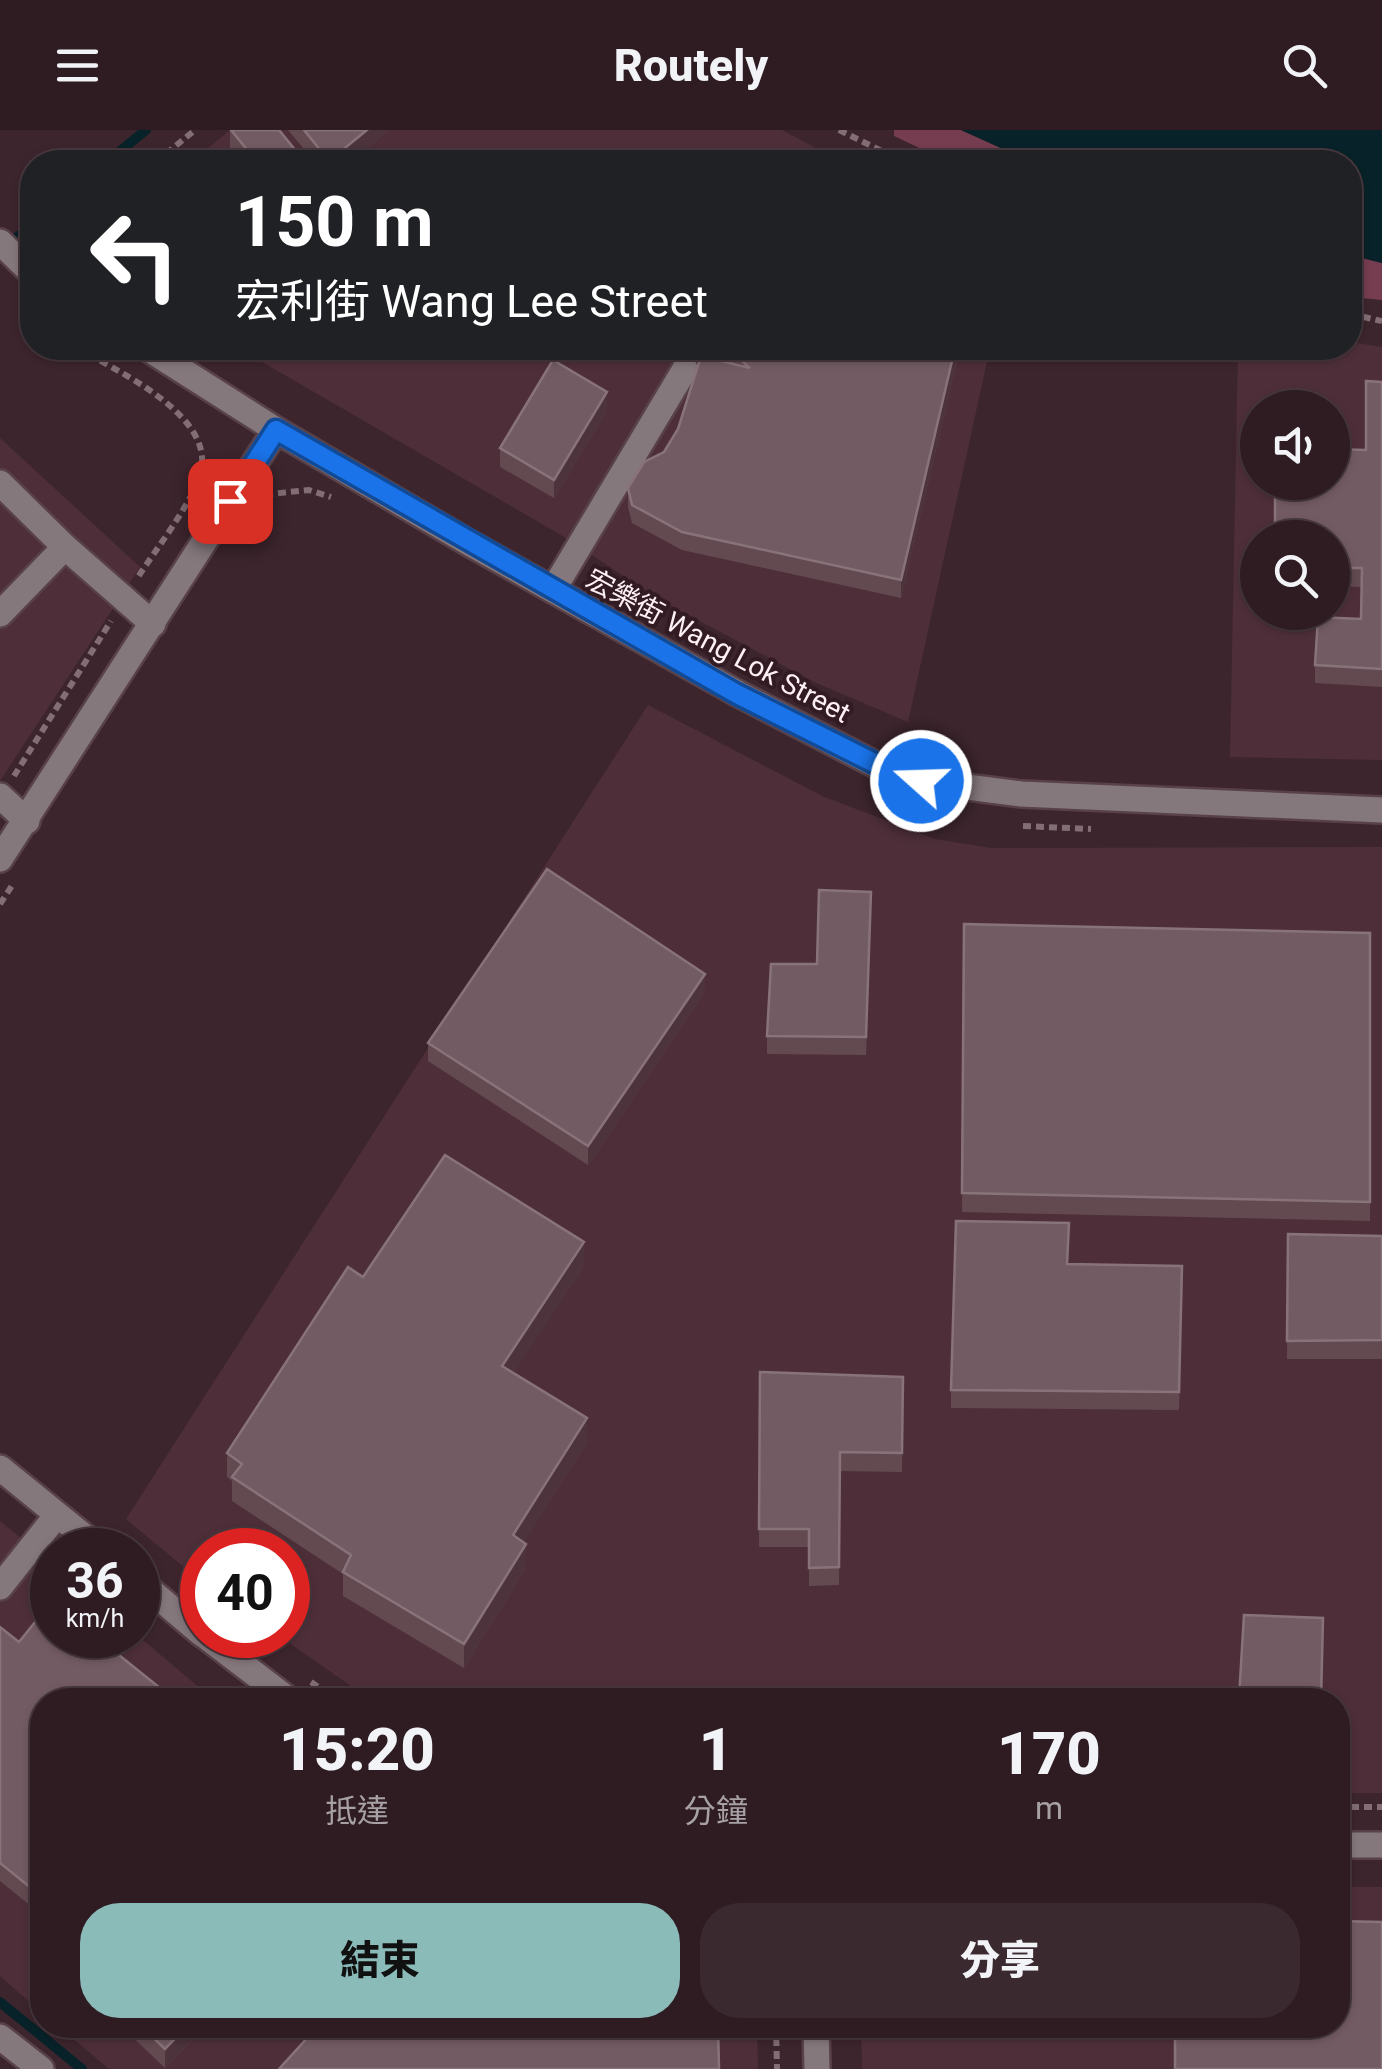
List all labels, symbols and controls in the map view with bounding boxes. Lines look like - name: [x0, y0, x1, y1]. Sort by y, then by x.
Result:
- icon: menu: [50, 38, 105, 93]
- icon: search: [1277, 38, 1332, 93]
- text: Routely: [614, 39, 768, 92]
- text: 150 m: [235, 181, 434, 263]
- icon: left: [70, 190, 200, 320]
- text: 宏利街 Wang Lee Street: [235, 275, 708, 328]
- map controls: [1240, 390, 1350, 630]
- button: sound: [1240, 390, 1350, 500]
- pin: [188, 459, 273, 544]
- icon: arrive: [203, 474, 258, 529]
- button: search: [1240, 520, 1350, 630]
- street label: 宏樂街 Wang Lok Street: [580, 562, 856, 730]
- position arrow: [869, 729, 973, 833]
- speed limit sign: 40: [180, 1528, 310, 1658]
- text: 36: [66, 1552, 124, 1610]
- text: km/h: [66, 1604, 124, 1633]
- text: 15:20: [279, 1714, 435, 1785]
- text: 1: [699, 1714, 733, 1785]
- text: 170: [997, 1718, 1101, 1789]
- text: m: [1035, 1789, 1063, 1827]
- text: 抵達: [325, 1792, 389, 1830]
- text: 分鐘: [684, 1792, 748, 1830]
- button: 結束: [80, 1903, 680, 2018]
- button: 分享: [700, 1903, 1300, 2018]

